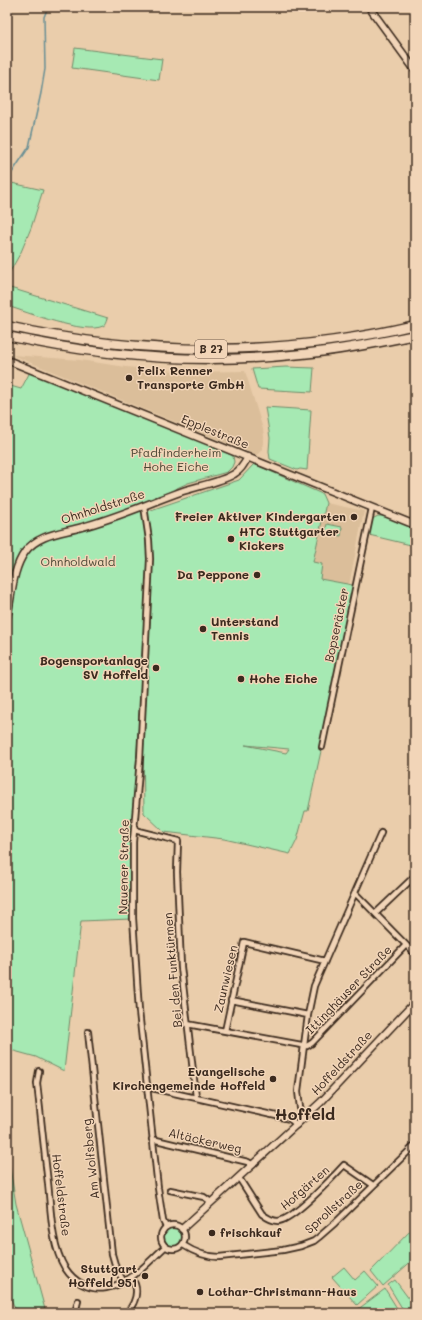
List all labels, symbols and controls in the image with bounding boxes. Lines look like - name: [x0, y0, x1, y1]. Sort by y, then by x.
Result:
- road number: B 27: [195, 340, 227, 358]
- place label: Felix Renner Transporte GmbH: [137, 362, 245, 392]
- marker: Felix Renner Transporte GmbH: [124, 373, 134, 383]
- street label: Epplestraße: [179, 410, 252, 452]
- park label: Pfadfinderheim Hohe Eiche: [131, 444, 221, 474]
- street label: Ohnholdstraße: [59, 485, 147, 527]
- place label: Freier Aktiver Kindergarten: [175, 508, 346, 524]
- marker: Freier Aktiver Kindergarten: [349, 512, 359, 522]
- place label: HTC Stuttgarter Kickers: [239, 523, 339, 553]
- marker: HTC Stuttgarter Kickers: [226, 534, 236, 544]
- park label: Ohnholdwald: [41, 553, 116, 569]
- place label: Da Peppone: [177, 566, 249, 582]
- marker: Da Peppone: [252, 570, 262, 580]
- street label: Bopseräcker: [320, 586, 352, 663]
- place label: Unterstand Tennis: [211, 613, 279, 643]
- marker: Unterstand Tennis: [198, 624, 208, 634]
- place label: Bogensportanlage SV Hoffeld: [40, 652, 148, 682]
- marker: Bogensportanlage SV Hoffeld: [151, 663, 161, 673]
- place label: Hohe Eiche: [249, 670, 317, 686]
- marker: Hohe Eiche: [236, 674, 246, 684]
- street label: Nauener Straße: [114, 819, 132, 915]
- street label: Bei den Funktürmen: [159, 912, 185, 1028]
- street label: Ittinghäuser Straße: [302, 941, 395, 1037]
- street label: Zaunwiesen: [209, 943, 241, 1014]
- street label: Hoffeldstraße: [307, 1027, 375, 1098]
- place label: Evangelische Kirchengemeinde Hoffeld: [112, 1063, 265, 1093]
- marker: Evangelische Kirchengemeinde Hoffeld: [268, 1074, 278, 1084]
- district label: Hoffeld: [275, 1103, 335, 1124]
- street label: Am Wolfsberg: [78, 1118, 102, 1200]
- street label: Altäckerweg: [167, 1124, 243, 1156]
- street label: Hoffeldstraße: [49, 1153, 75, 1237]
- street label: Hofgärten: [276, 1161, 332, 1213]
- street label: Sprollstraße: [301, 1176, 366, 1237]
- place label: frischkauf: [220, 1224, 282, 1240]
- marker: frischkauf: [207, 1228, 217, 1238]
- place label: Stuttgart Hoffeld 951: [68, 1260, 137, 1290]
- marker: Stuttgart Hoffeld 951: [140, 1271, 150, 1281]
- place label: Lothar-Christmann-Haus: [208, 1283, 356, 1299]
- marker: Lothar-Christmann-Haus: [195, 1287, 205, 1297]

